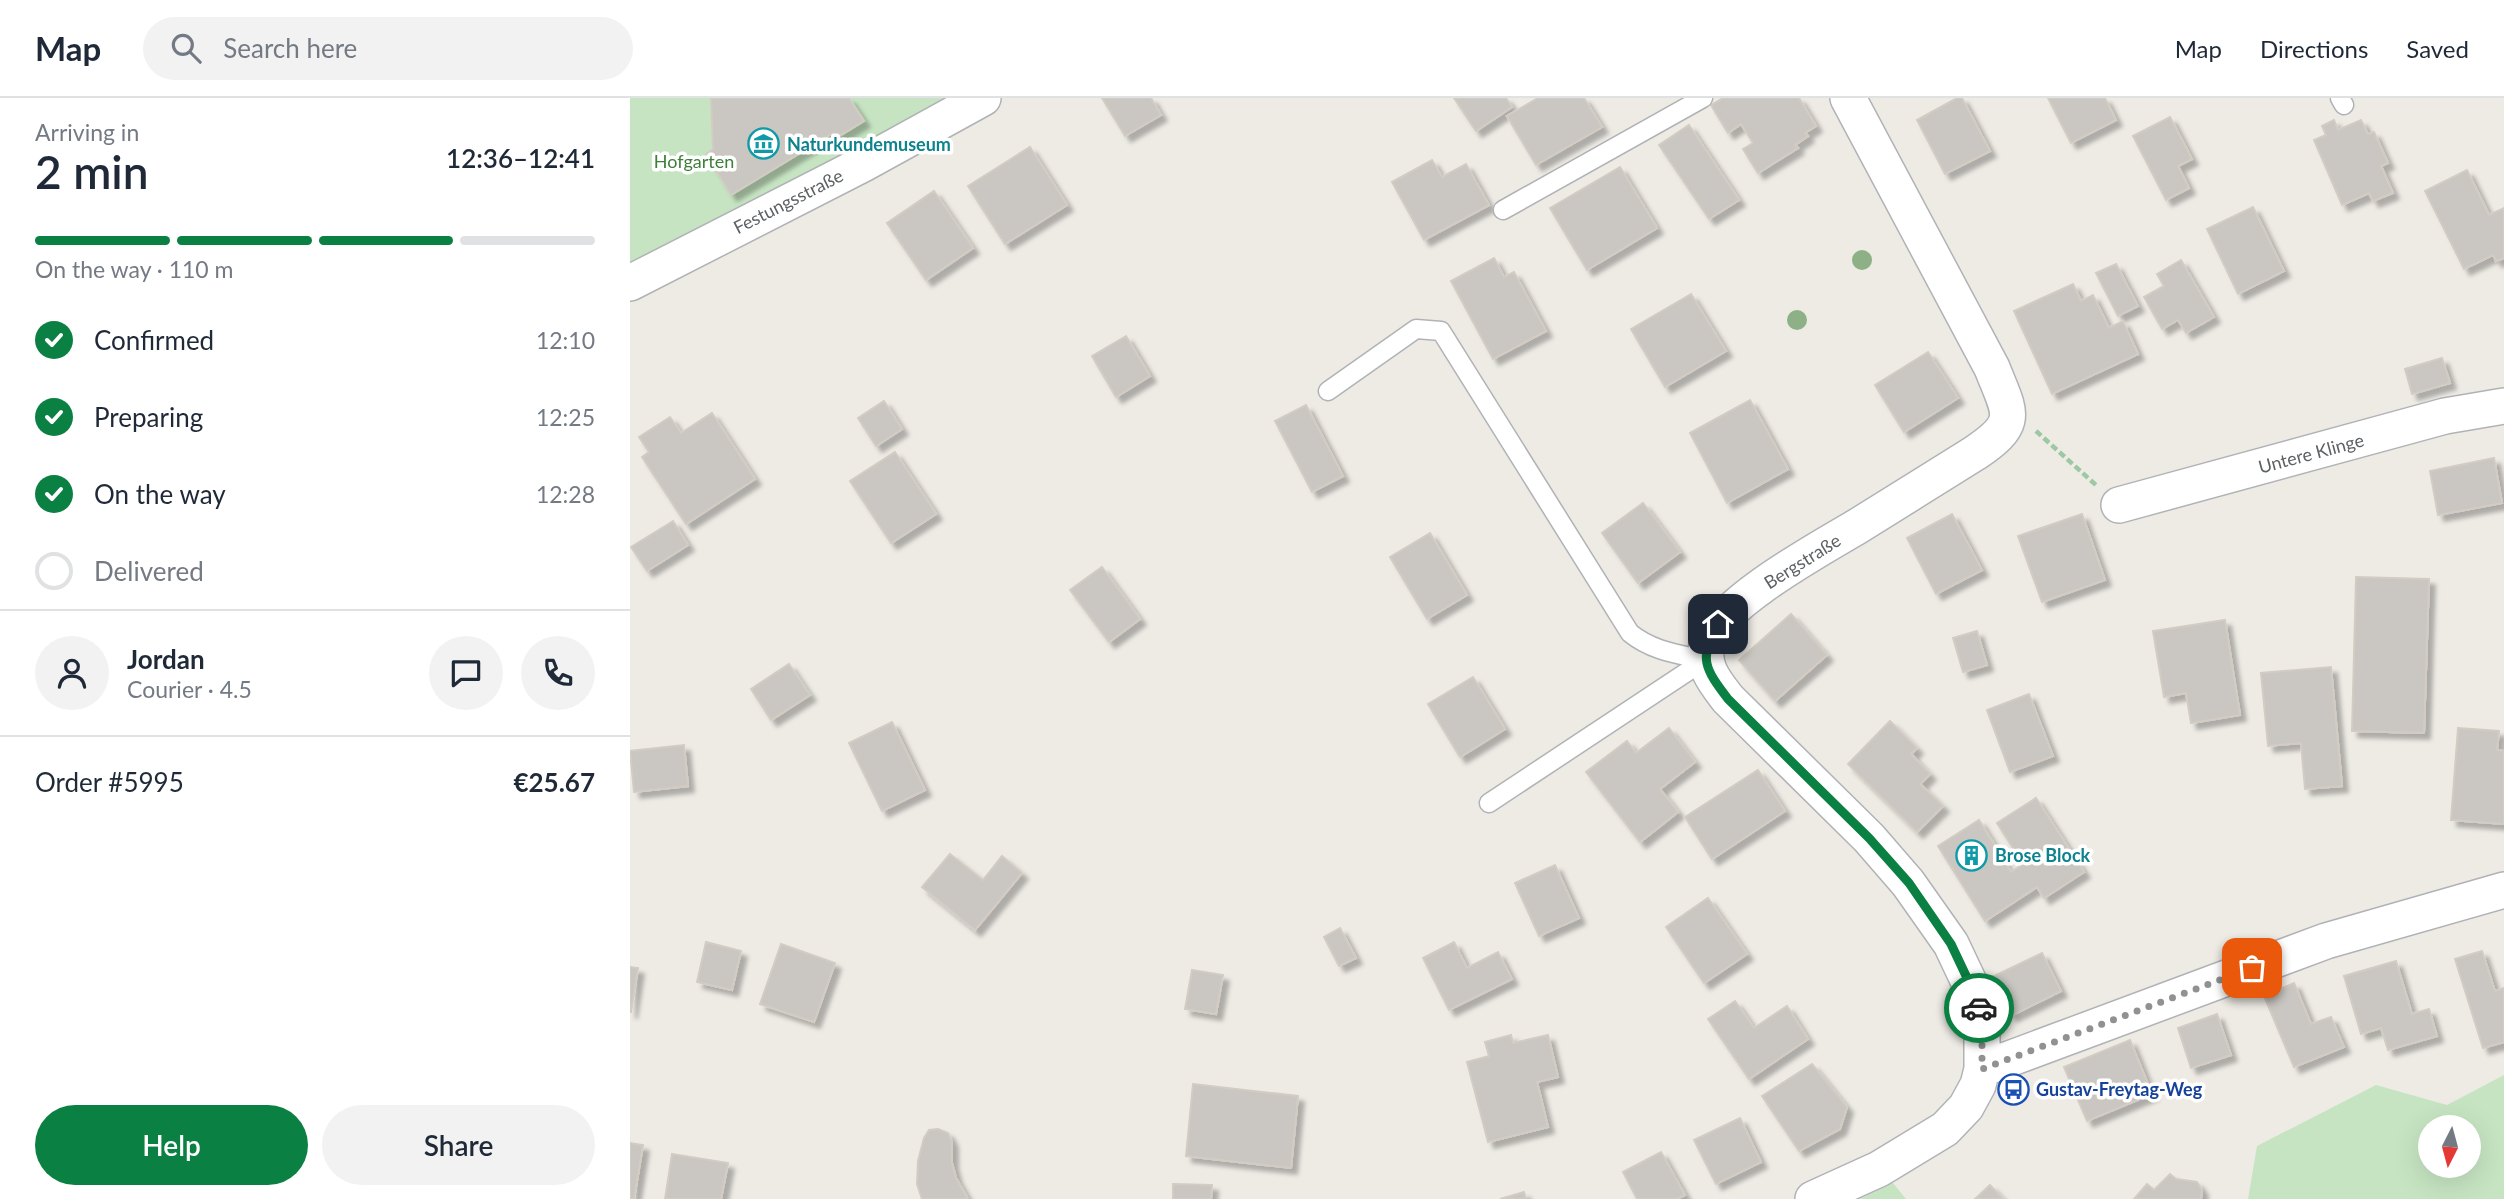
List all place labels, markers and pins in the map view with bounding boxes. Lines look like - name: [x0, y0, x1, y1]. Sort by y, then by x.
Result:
- museum icon: Naturkundemuseum: [747, 127, 781, 161]
- place label: Naturkundemuseum: [787, 133, 951, 155]
- pin: [1688, 594, 1748, 654]
- building icon: Brose Block: [1955, 838, 1989, 872]
- place label: Brose Block: [1995, 844, 2091, 866]
- pin: [2222, 938, 2282, 998]
- bus stop icon: Gustav-Freytag-Weg: [1996, 1072, 2030, 1106]
- place label: Gustav-Freytag-Weg: [2036, 1078, 2203, 1100]

